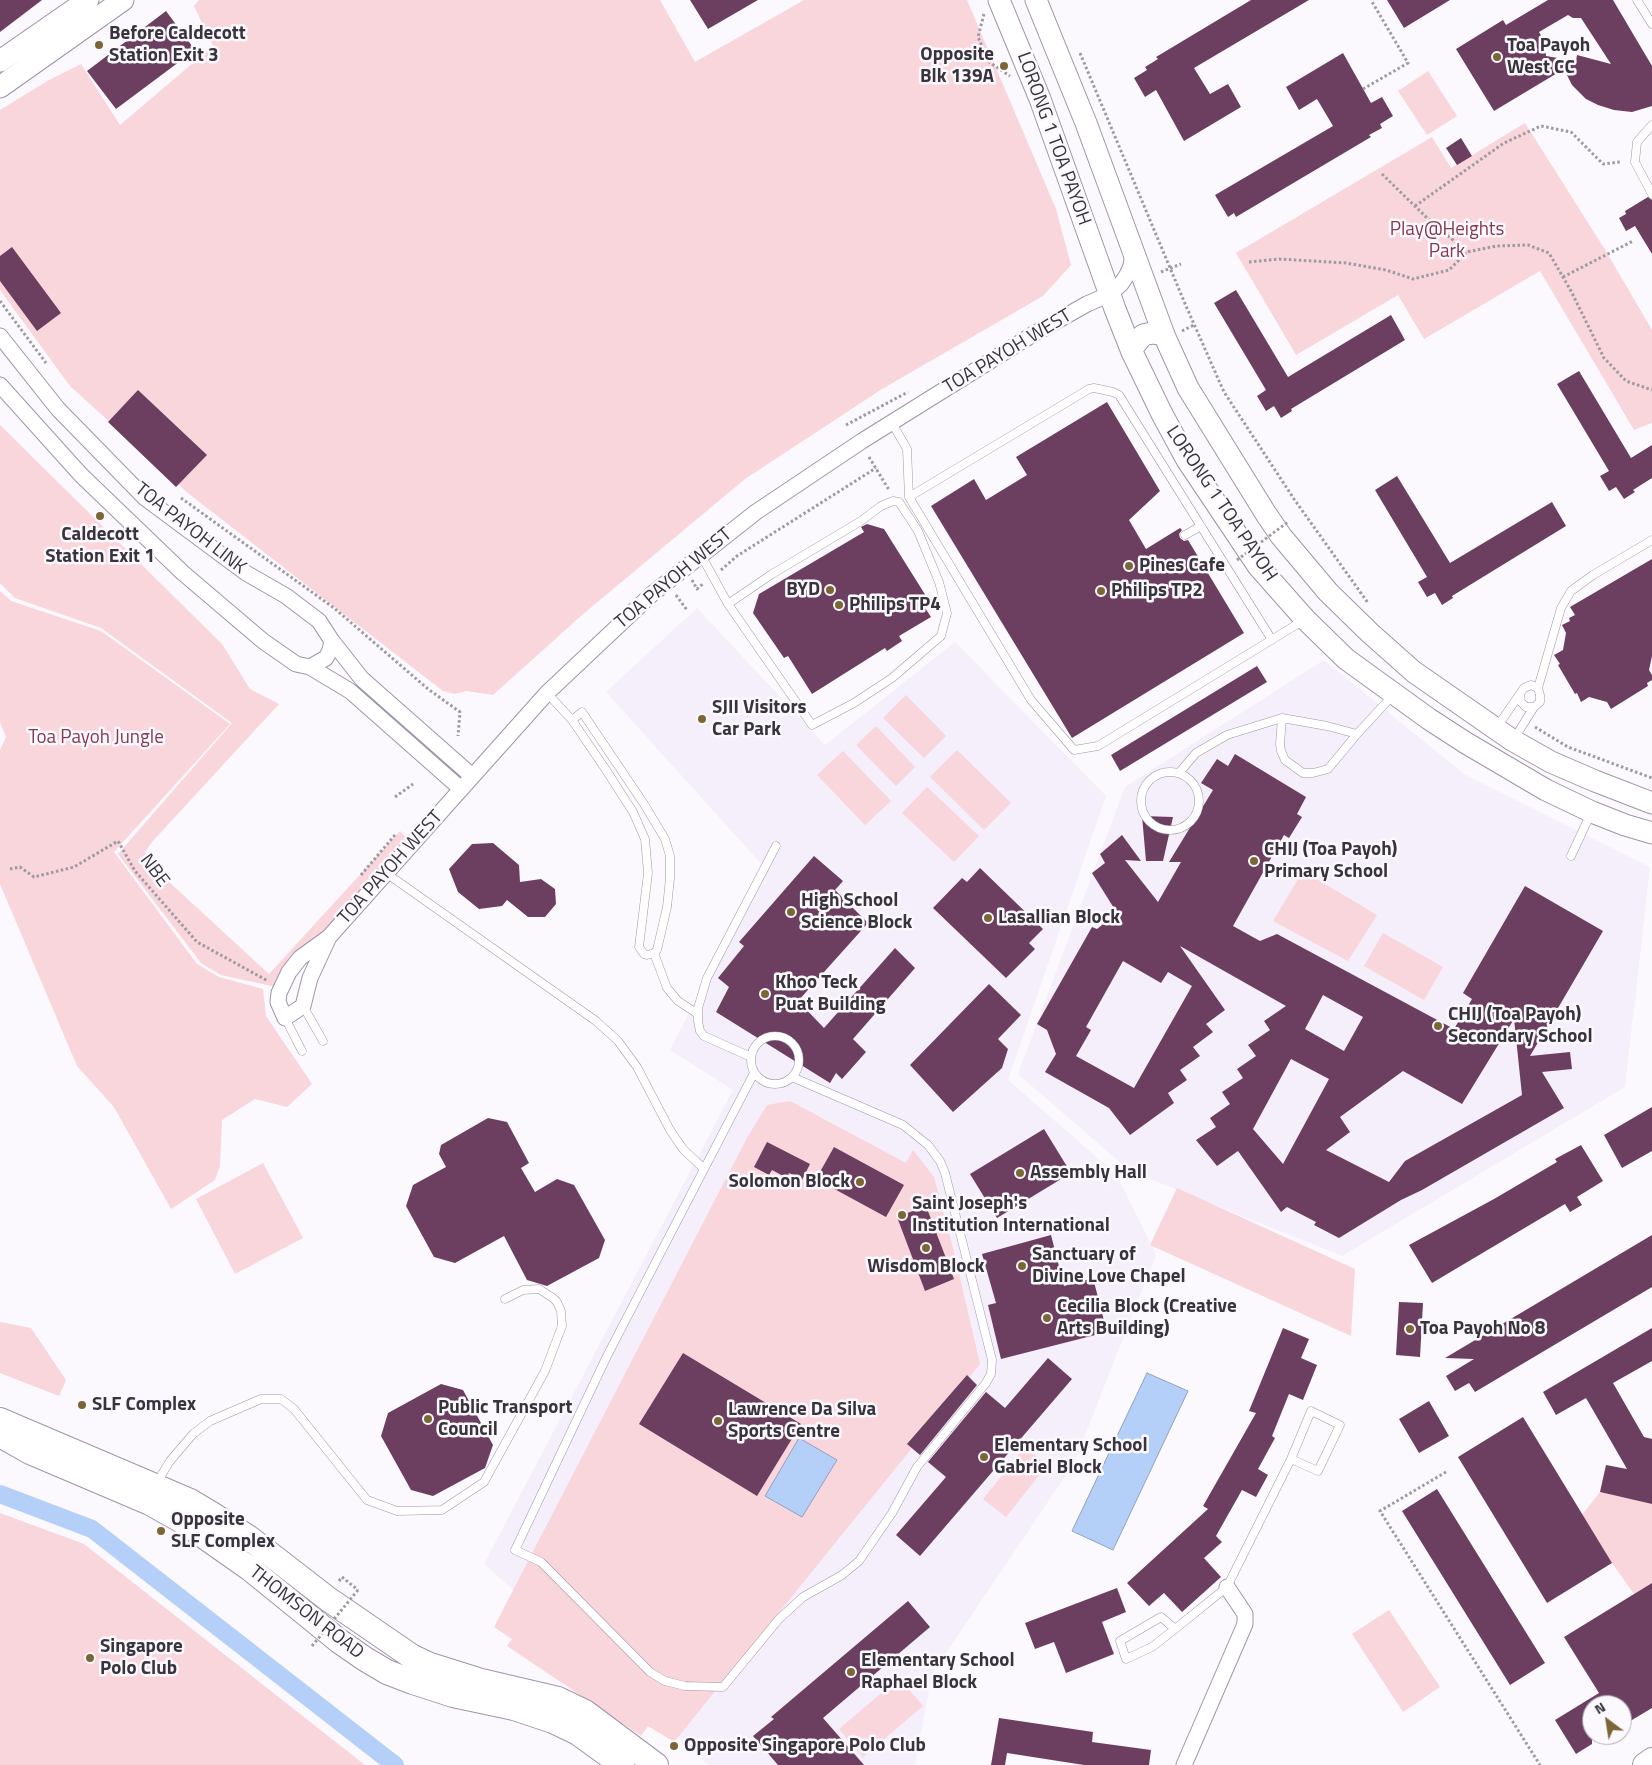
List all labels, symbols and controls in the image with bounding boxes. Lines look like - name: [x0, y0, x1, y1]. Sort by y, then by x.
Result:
- place label: Before Caldecott Station Exit 3: [109, 23, 246, 67]
- place label: Toa Payoh West CC: [1507, 35, 1590, 79]
- marker: Before Caldecott Station Exit 3: [93, 39, 105, 51]
- place label: Opposite Blk 139A: [920, 44, 994, 88]
- street label: LORONG 1 TOA PAYOH: [1011, 49, 1095, 229]
- marker: Toa Payoh West CC: [1491, 51, 1503, 63]
- marker: Opposite Blk 139A: [998, 60, 1010, 72]
- park label: Play@Heights Park: [1390, 219, 1504, 263]
- street label: TOA PAYOH WEST: [940, 305, 1076, 399]
- street label: LORONG 1 TOA PAYOH: [1160, 422, 1282, 586]
- street label: TOA PAYOH LINK: [130, 478, 250, 580]
- marker: Caldecott Station Exit 1: [94, 510, 106, 522]
- place label: Caldecott Station Exit 1: [45, 524, 155, 568]
- street label: TOA PAYOH WEST: [611, 524, 737, 634]
- place label: Pines Cafe: [1139, 555, 1225, 577]
- marker: Pines Cafe: [1123, 560, 1135, 572]
- place label: BYD: [786, 579, 820, 601]
- place label: Philips TP2: [1111, 580, 1203, 602]
- marker: BYD: [824, 584, 836, 596]
- marker: Philips TP2: [1095, 585, 1107, 597]
- place label: Philips TP4: [849, 594, 941, 616]
- marker: Philips TP4: [833, 599, 845, 611]
- place label: SJII Visitors Car Park: [712, 697, 806, 741]
- marker: SJII Visitors Car Park: [696, 713, 708, 725]
- park label: Toa Payoh Jungle: [28, 727, 164, 749]
- street label: TOA PAYOH WEST: [334, 806, 448, 930]
- place label: CHIJ (Toa Payoh) Primary School: [1264, 839, 1397, 883]
- street label: NBE: [134, 850, 174, 892]
- marker: CHIJ (Toa Payoh) Primary School: [1248, 855, 1260, 867]
- place label: High School Science Block: [801, 890, 912, 934]
- marker: High School Science Block: [785, 906, 797, 918]
- place label: Lasallian Block: [998, 907, 1120, 929]
- marker: Lasallian Block: [982, 912, 994, 924]
- place label: Khoo Teck Puat Building: [775, 972, 886, 1016]
- marker: Khoo Teck Puat Building: [759, 988, 771, 1000]
- place label: CHIJ (Toa Payoh) Secondary School: [1448, 1004, 1593, 1048]
- marker: CHIJ (Toa Payoh) Secondary School: [1432, 1020, 1444, 1032]
- place label: Assembly Hall: [1030, 1162, 1147, 1184]
- marker: Assembly Hall: [1014, 1167, 1026, 1179]
- place label: Solomon Block: [729, 1171, 850, 1193]
- marker: Solomon Block: [854, 1176, 866, 1188]
- place label: Saint Joseph's Institution International: [912, 1193, 1110, 1237]
- marker: Saint Joseph's Institution International: [896, 1209, 908, 1221]
- marker: Wisdom Block: [920, 1242, 932, 1254]
- place label: Sanctuary of Divine Love Chapel: [1032, 1244, 1186, 1288]
- place label: Wisdom Block: [867, 1256, 985, 1278]
- marker: Sanctuary of Divine Love Chapel: [1016, 1260, 1028, 1272]
- place label: Cecilia Block (Creative Arts Building): [1057, 1296, 1237, 1340]
- marker: Cecilia Block (Creative Arts Building): [1041, 1312, 1053, 1324]
- place label: Toa Payoh No 8: [1420, 1318, 1545, 1340]
- marker: Toa Payoh No 8: [1404, 1323, 1416, 1335]
- place label: SLF Complex: [92, 1394, 196, 1416]
- place label: Public Transport Council: [438, 1397, 572, 1441]
- marker: SLF Complex: [76, 1399, 88, 1411]
- place label: Lawrence Da Silva Sports Centre: [728, 1399, 876, 1443]
- marker: Public Transport Council: [422, 1413, 434, 1425]
- marker: Lawrence Da Silva Sports Centre: [712, 1415, 724, 1427]
- place label: Elementary School Gabriel Block: [994, 1435, 1148, 1479]
- marker: Elementary School Gabriel Block: [978, 1451, 990, 1463]
- place label: Opposite SLF Complex: [171, 1509, 275, 1553]
- marker: Opposite SLF Complex: [155, 1525, 167, 1537]
- street label: THOMSON ROAD: [244, 1561, 368, 1665]
- place label: Singapore Polo Club: [100, 1636, 183, 1680]
- place label: Elementary School Raphael Block: [861, 1650, 1015, 1694]
- marker: Singapore Polo Club: [84, 1652, 96, 1664]
- marker: Elementary School Raphael Block: [845, 1666, 857, 1678]
- north arrow: [1582, 1695, 1632, 1745]
- text: N: [1590, 1696, 1609, 1719]
- place label: Opposite Singapore Polo Club: [684, 1735, 926, 1757]
- marker: Opposite Singapore Polo Club: [668, 1740, 680, 1752]

